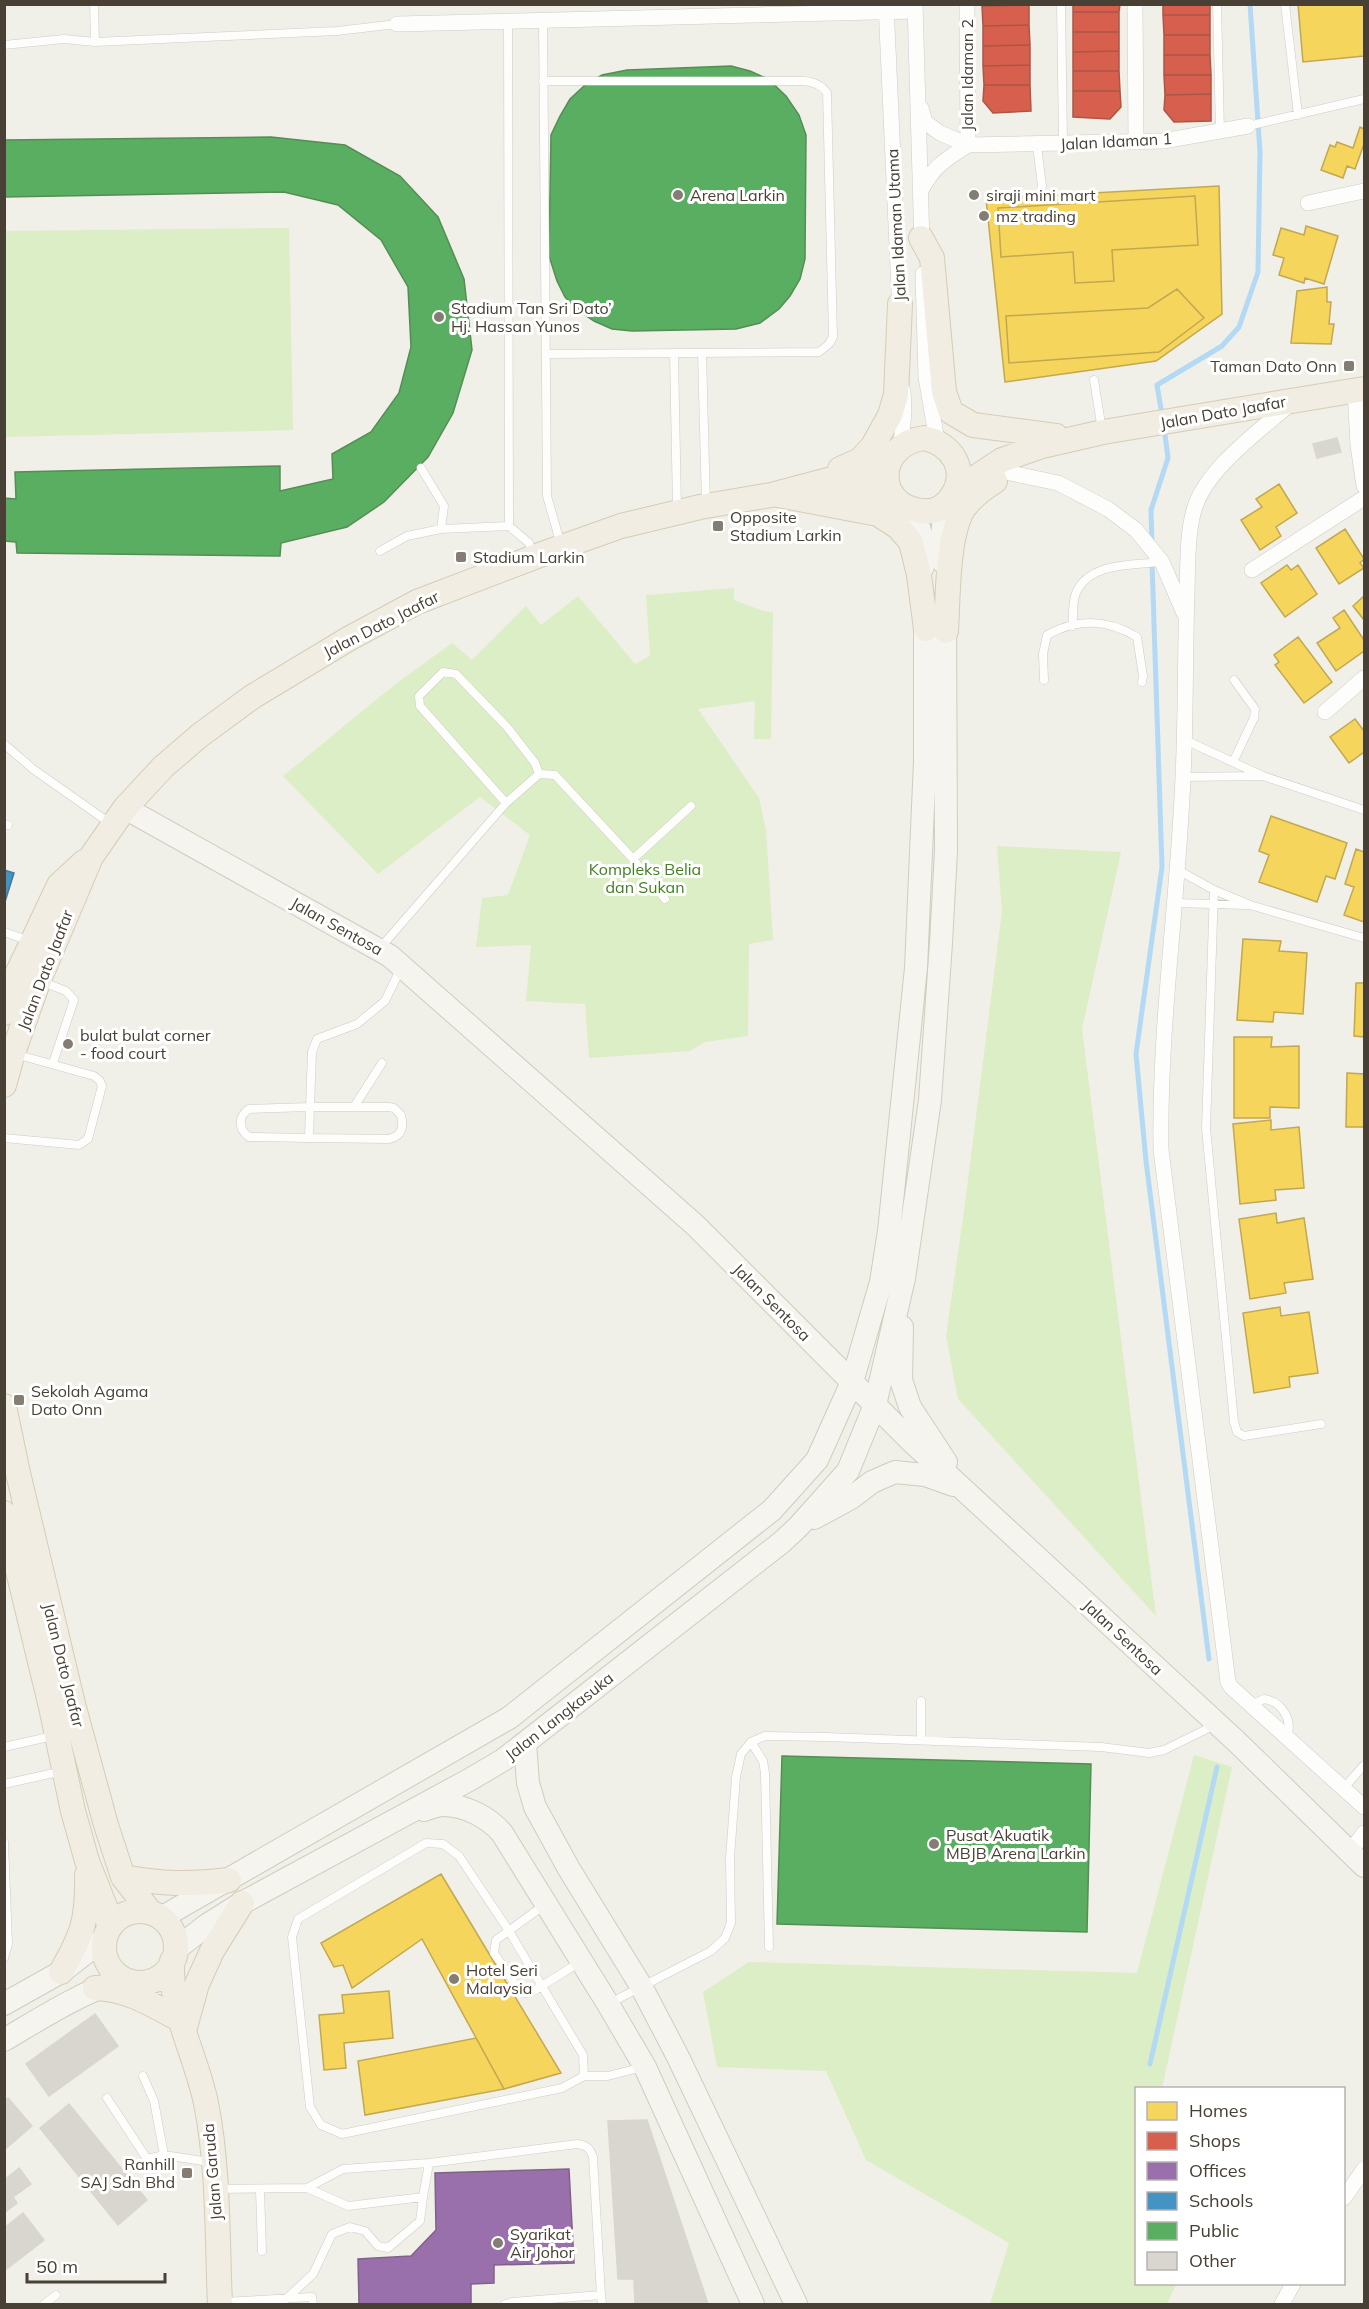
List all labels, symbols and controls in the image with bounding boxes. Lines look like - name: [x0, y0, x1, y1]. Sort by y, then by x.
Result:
- street label: Jalan Idaman 2: [957, 19, 977, 131]
- street label: Jalan Idaman 1: [1060, 128, 1172, 154]
- street label: Jalan Idaman Utama: [882, 148, 910, 302]
- place label: Arena Larkin: [690, 185, 785, 205]
- place label: siraji mini mart: [986, 185, 1096, 205]
- marker: Arena Larkin: [671, 188, 685, 202]
- marker: siraji mini mart: [967, 188, 981, 202]
- place label: mz trading: [996, 206, 1076, 226]
- marker: mz trading: [977, 209, 991, 223]
- place label: Stadium Tan Sri Dato’ Hj. Hassan Yunos: [451, 298, 612, 336]
- marker: Stadium Tan Sri Dato’ Hj. Hassan Yunos: [432, 310, 446, 324]
- place label: Taman Dato Onn: [1210, 356, 1337, 376]
- marker: Taman Dato Onn: [1342, 359, 1356, 373]
- street label: Jalan Dato Jaafar: [1159, 391, 1288, 433]
- place label: Opposite Stadium Larkin: [730, 507, 842, 545]
- marker: Opposite Stadium Larkin: [711, 519, 725, 533]
- place label: Stadium Larkin: [473, 547, 585, 567]
- marker: Stadium Larkin: [454, 550, 468, 564]
- street label: Jalan Dato Jaafar: [320, 586, 442, 662]
- park label: Kompleks Belia dan Sukan: [589, 859, 701, 897]
- street label: Jalan Sentosa: [288, 893, 386, 959]
- street label: Jalan Dato Jaafar: [13, 907, 77, 1033]
- place label: bulat bulat corner - food court: [80, 1025, 211, 1063]
- marker: bulat bulat corner - food court: [61, 1037, 75, 1051]
- street label: Jalan Sentosa: [729, 1259, 815, 1345]
- place label: Sekolah Agama Dato Onn: [31, 1381, 148, 1419]
- marker: Sekolah Agama Dato Onn: [12, 1393, 26, 1407]
- street label: Jalan Sentosa: [1079, 1595, 1167, 1679]
- street label: Jalan Dato Jaafar: [39, 1601, 89, 1729]
- street label: Jalan Langkasuka: [501, 1668, 617, 1764]
- place label: Pusat Akuatik MBJB Arena Larkin: [946, 1825, 1086, 1863]
- marker: Pusat Akuatik MBJB Arena Larkin: [927, 1837, 941, 1851]
- place label: Hotel Seri Malaysia: [466, 1960, 538, 1998]
- marker: Hotel Seri Malaysia: [447, 1972, 461, 1986]
- legend: [1135, 2087, 1345, 2285]
- text: Homes: [1189, 2099, 1248, 2122]
- street label: Jalan Garuda: [198, 2123, 226, 2221]
- text: Shops: [1189, 2129, 1241, 2152]
- place label: Ranhill SAJ Sdn Bhd: [81, 2154, 175, 2192]
- text: Offices: [1189, 2159, 1247, 2182]
- marker: Ranhill SAJ Sdn Bhd: [180, 2166, 194, 2180]
- text: Schools: [1189, 2189, 1254, 2212]
- text: Public: [1189, 2219, 1239, 2242]
- place label: Syarikat Air Johor: [510, 2224, 574, 2262]
- marker: Syarikat Air Johor: [491, 2236, 505, 2250]
- scale bar: [27, 2246, 165, 2284]
- text: Other: [1189, 2249, 1237, 2272]
- text: 50 m: [36, 2255, 78, 2278]

